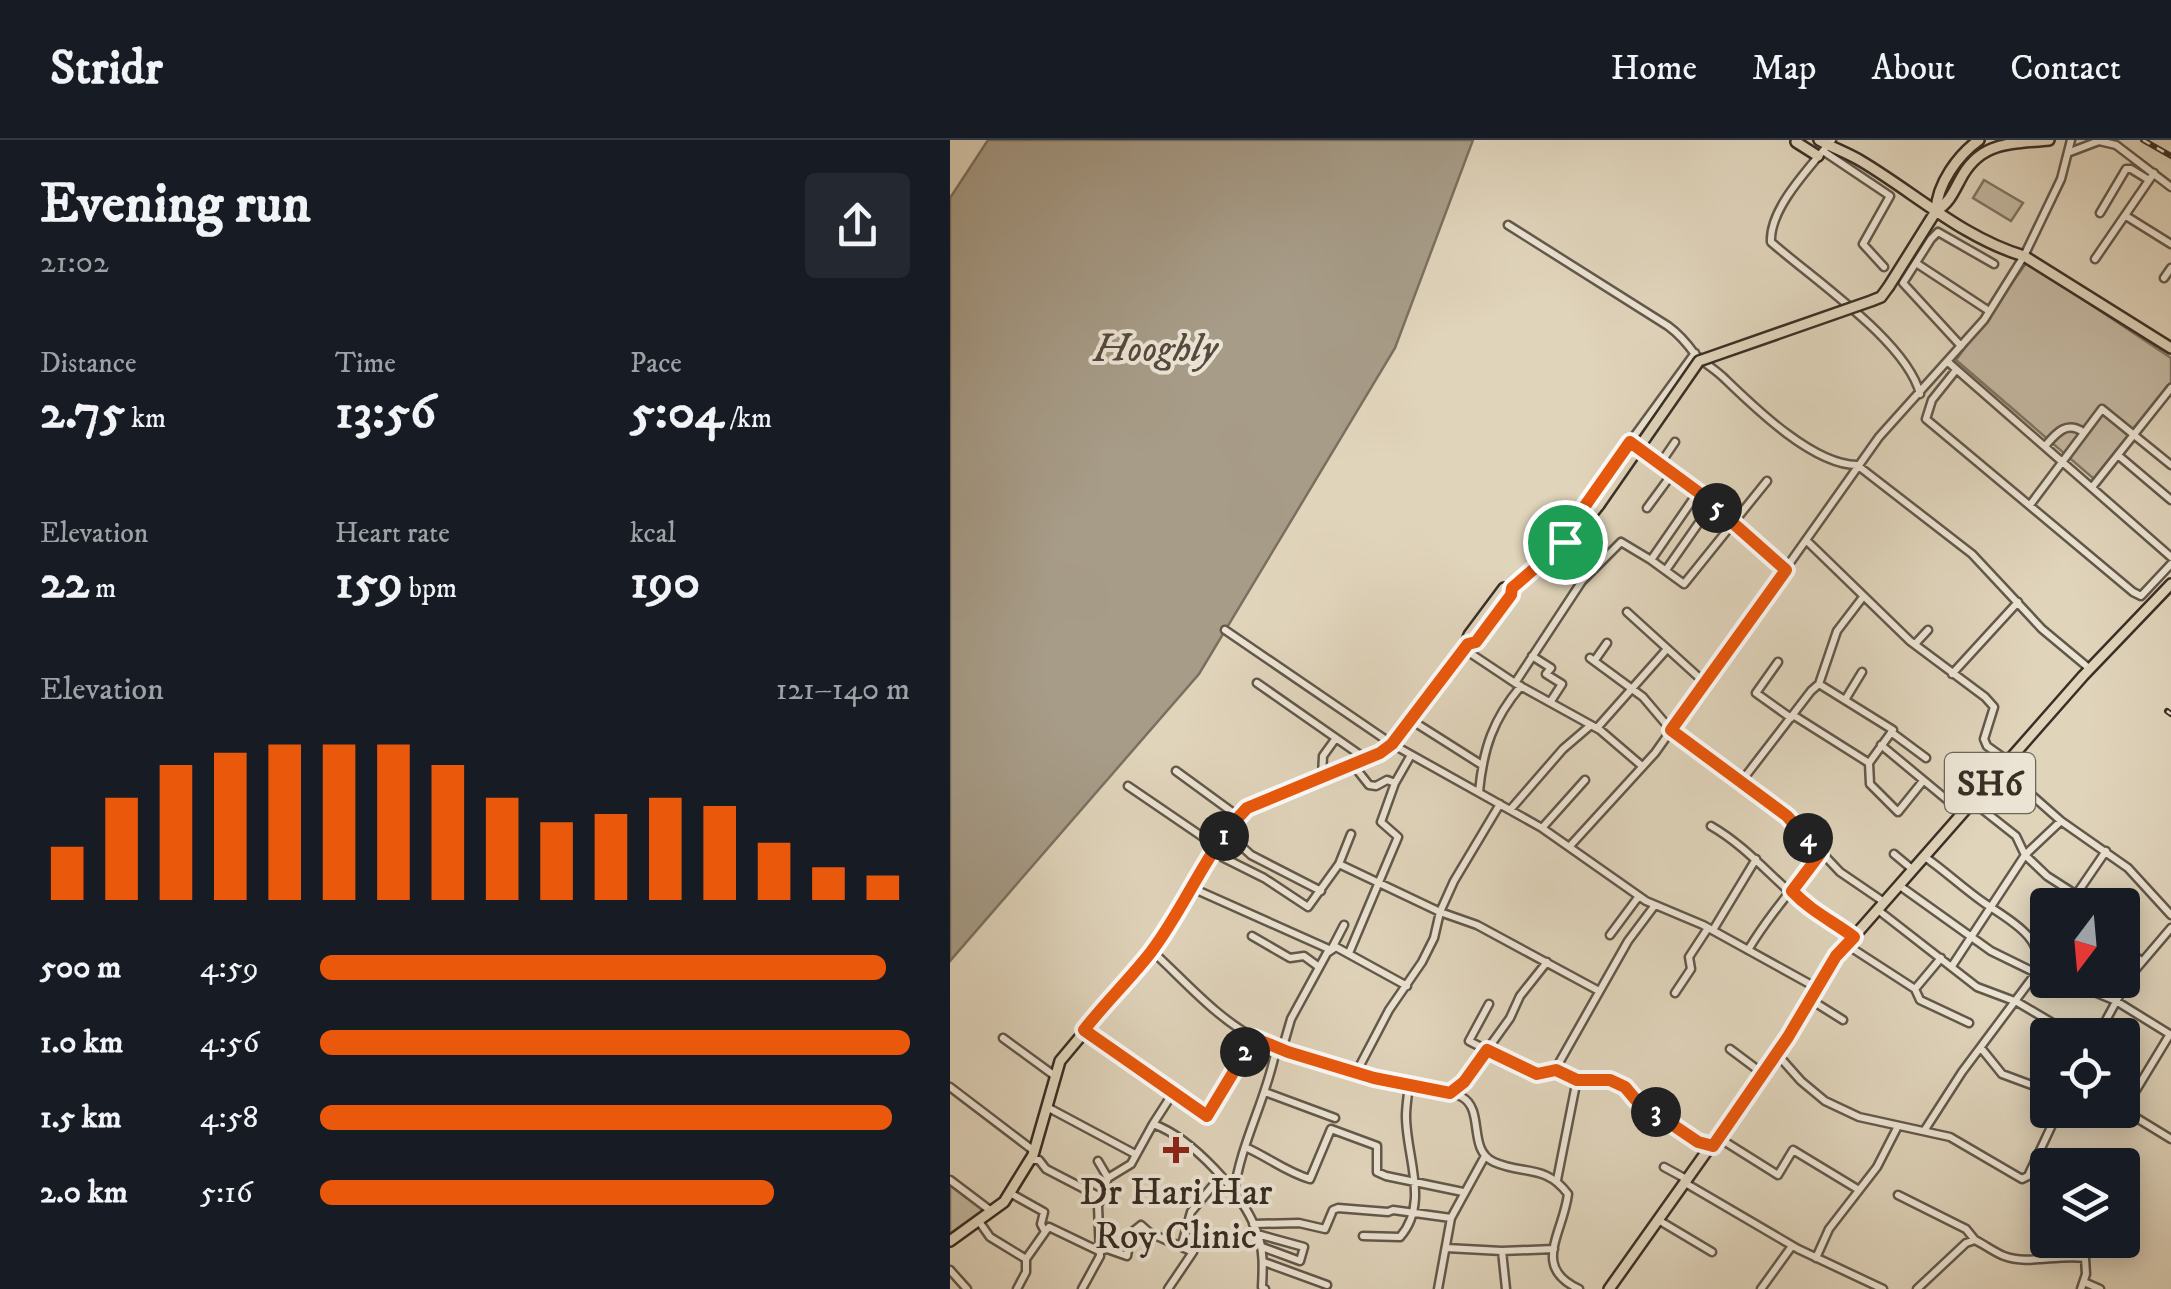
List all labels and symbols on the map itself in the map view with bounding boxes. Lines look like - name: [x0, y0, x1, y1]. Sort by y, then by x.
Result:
- water label: Hooghly: [1092, 325, 1219, 375]
- pin: 5: [1692, 483, 1742, 533]
- pin: [1523, 500, 1608, 585]
- road number: SH6: [1945, 753, 2035, 813]
- pin: 1: [1199, 811, 1249, 861]
- pin: 4: [1783, 813, 1833, 863]
- north arrow: [2030, 888, 2140, 998]
- pin: 2: [1220, 1027, 1270, 1077]
- pin: 3: [1631, 1087, 1681, 1137]
- marker: Dr Hari Har Roy Clinic: [1163, 1137, 1189, 1163]
- place label: Dr Hari Har Roy Clinic: [1080, 1169, 1272, 1261]

